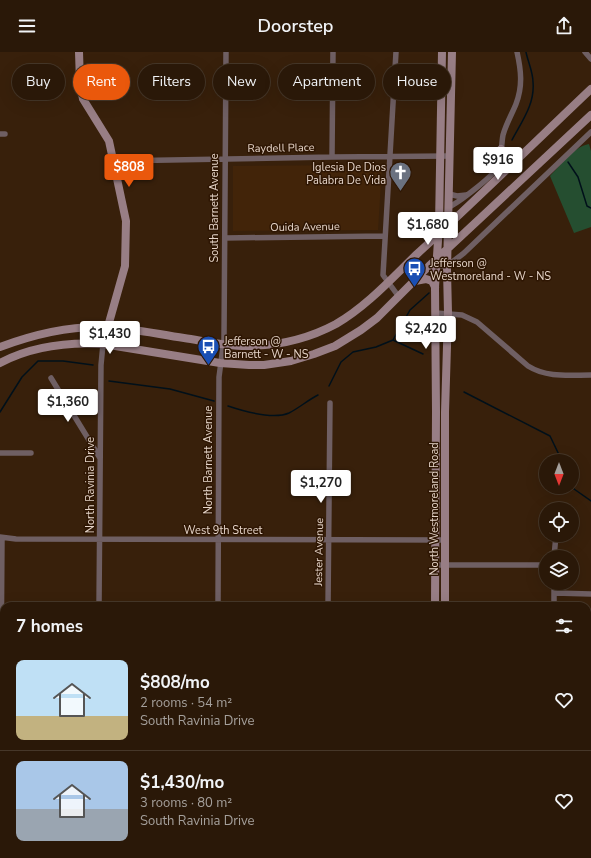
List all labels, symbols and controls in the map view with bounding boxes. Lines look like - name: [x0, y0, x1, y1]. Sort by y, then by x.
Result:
- text: Doorstep: [258, 14, 333, 38]
- icon: menu: [16, 15, 38, 37]
- icon: share: [553, 15, 575, 37]
- chip: Buy: [12, 64, 65, 100]
- chip: Rent: [73, 64, 130, 100]
- chip: Filters: [138, 64, 205, 100]
- chip: New: [213, 64, 270, 100]
- chip: Apartment: [278, 64, 375, 100]
- chip: House: [383, 64, 451, 100]
- street label: Raydell Place: [247, 140, 315, 156]
- pin: $916: [474, 147, 522, 181]
- text: $916: [482, 151, 514, 169]
- street label: South Barnett Avenue: [207, 153, 222, 263]
- pin: $808: [105, 154, 153, 188]
- text: $808: [113, 158, 145, 176]
- place label: Iglesia De Dios Palabra De Vida: [306, 160, 386, 188]
- church icon: Iglesia De Dios Palabra De Vida: [388, 160, 414, 193]
- pin: $1,680: [395, 212, 461, 246]
- text: $1,680: [407, 216, 449, 234]
- street label: Ouida Avenue: [270, 219, 340, 235]
- bus stop icon: Jefferson @ Westmoreland - W - NS: [402, 256, 428, 289]
- place label: Jefferson @ Westmoreland - W - NS: [429, 256, 551, 284]
- pin: $2,420: [393, 316, 459, 350]
- text: $2,420: [405, 320, 447, 338]
- pin: $1,430: [77, 321, 143, 355]
- text: $1,430: [89, 325, 131, 343]
- bus stop icon: Jefferson @ Barnett - W - NS: [196, 334, 222, 367]
- place label: Jefferson @ Barnett - W - NS: [223, 334, 309, 362]
- pin: $1,360: [35, 389, 101, 423]
- text: $1,360: [47, 393, 89, 411]
- street label: North Barnett Avenue: [201, 406, 216, 514]
- street label: North Ravinia Drive: [83, 437, 98, 533]
- street label: North Westmoreland Road: [427, 442, 442, 576]
- north arrow: [539, 454, 579, 494]
- map controls: [539, 454, 579, 590]
- pin: $1,270: [288, 470, 354, 504]
- text: $1,270: [300, 474, 342, 492]
- button: locate: [539, 502, 579, 542]
- street label: Jester Avenue: [311, 517, 327, 587]
- street label: West 9th Street: [184, 523, 263, 538]
- button: layers: [539, 550, 579, 590]
- text: 7 homes: [16, 615, 83, 638]
- icon: filters: [553, 615, 575, 637]
- text: $808/mo: [140, 671, 210, 694]
- icon: home: [48, 676, 96, 724]
- icon: heart: [553, 689, 575, 711]
- text: 2 rooms · 54 m²: [140, 694, 232, 712]
- text: South Ravinia Drive: [140, 712, 254, 730]
- text: $1,430/mo: [140, 771, 224, 794]
- icon: home: [48, 777, 96, 825]
- icon: heart: [553, 790, 575, 812]
- text: 3 rooms · 80 m²: [140, 794, 232, 812]
- text: South Ravinia Drive: [140, 812, 254, 830]

